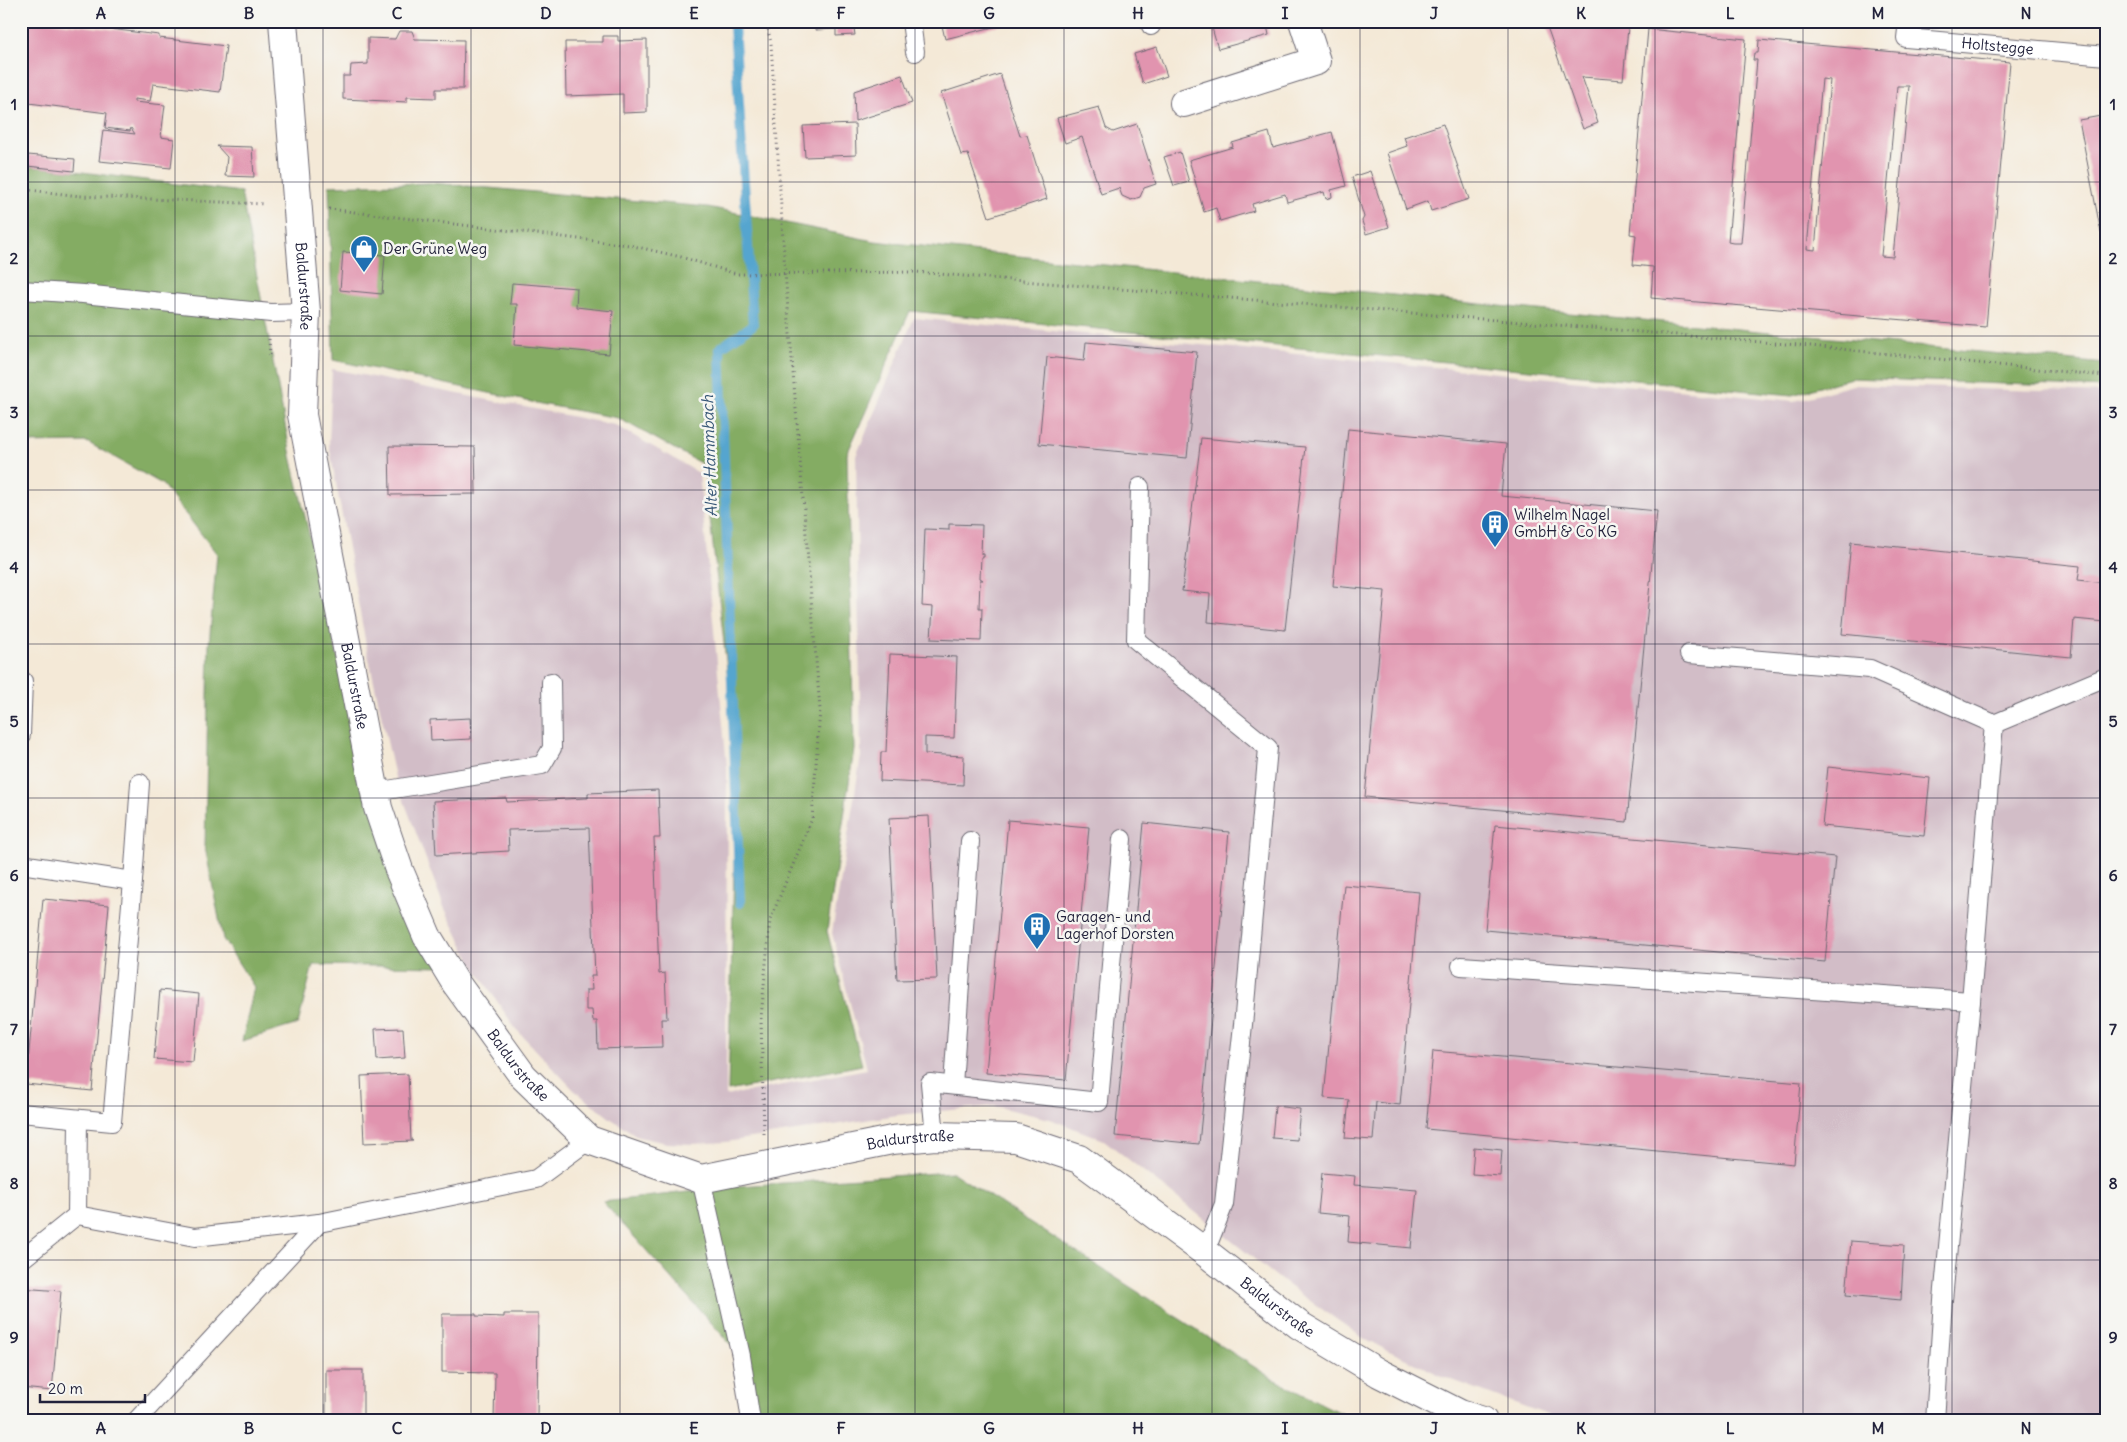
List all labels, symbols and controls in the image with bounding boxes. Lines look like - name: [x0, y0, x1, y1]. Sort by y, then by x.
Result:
- text: A: [96, 3, 106, 23]
- text: B: [244, 3, 255, 23]
- text: C: [392, 3, 403, 23]
- text: D: [540, 3, 552, 23]
- text: E: [689, 3, 699, 23]
- text: F: [836, 3, 846, 23]
- text: G: [983, 3, 995, 23]
- text: H: [1132, 3, 1144, 23]
- text: I: [1282, 3, 1289, 23]
- text: J: [1430, 3, 1439, 23]
- text: K: [1576, 3, 1586, 23]
- text: L: [1726, 3, 1735, 23]
- text: M: [1872, 3, 1885, 23]
- text: N: [2020, 3, 2032, 23]
- street label: Holtstegge: [1961, 33, 2034, 58]
- text: 1: [11, 94, 17, 114]
- text: 1: [2110, 94, 2116, 114]
- shop icon: Der Grüne Weg: [349, 234, 379, 273]
- place label: Der Grüne Weg: [383, 239, 487, 258]
- street label: Baldurstraße: [292, 241, 316, 331]
- text: 2: [10, 248, 19, 268]
- text: 2: [2109, 248, 2118, 268]
- water label: Alter Hammbach: [697, 394, 721, 517]
- text: 3: [9, 402, 19, 422]
- text: 3: [2108, 402, 2118, 422]
- place label: Wilhelm Nagel GmbH & Co KG: [1514, 505, 1617, 541]
- building icon: Wilhelm Nagel GmbH & Co KG: [1480, 509, 1510, 548]
- text: 4: [9, 557, 19, 577]
- text: 4: [2108, 557, 2118, 577]
- street label: Baldurstraße: [337, 641, 373, 731]
- text: 5: [9, 711, 19, 731]
- text: 5: [2108, 711, 2118, 731]
- text: 6: [9, 865, 19, 885]
- text: 6: [2108, 865, 2118, 885]
- place label: Garagen- und Lagerhof Dorsten: [1056, 907, 1175, 943]
- building icon: Garagen- und Lagerhof Dorsten: [1022, 911, 1052, 950]
- text: 7: [10, 1019, 18, 1039]
- text: 7: [2109, 1019, 2117, 1039]
- street label: Baldurstraße: [483, 1025, 554, 1105]
- street label: Baldurstraße: [865, 1126, 954, 1154]
- text: 8: [9, 1173, 19, 1193]
- text: 8: [2108, 1173, 2118, 1193]
- street label: Baldurstraße: [1237, 1273, 1318, 1341]
- text: 9: [9, 1327, 19, 1347]
- text: 9: [2108, 1327, 2118, 1347]
- scale bar: [40, 1372, 145, 1404]
- text: 20 m: [48, 1379, 83, 1398]
- text: A: [96, 1418, 106, 1438]
- text: B: [244, 1418, 255, 1438]
- text: C: [392, 1418, 403, 1438]
- text: D: [540, 1418, 552, 1438]
- text: E: [689, 1418, 699, 1438]
- text: F: [836, 1418, 846, 1438]
- text: G: [983, 1418, 995, 1438]
- text: H: [1132, 1418, 1144, 1438]
- text: I: [1282, 1418, 1289, 1438]
- text: J: [1430, 1418, 1439, 1438]
- text: K: [1576, 1418, 1586, 1438]
- text: L: [1726, 1418, 1735, 1438]
- text: M: [1872, 1418, 1885, 1438]
- text: N: [2020, 1418, 2032, 1438]

